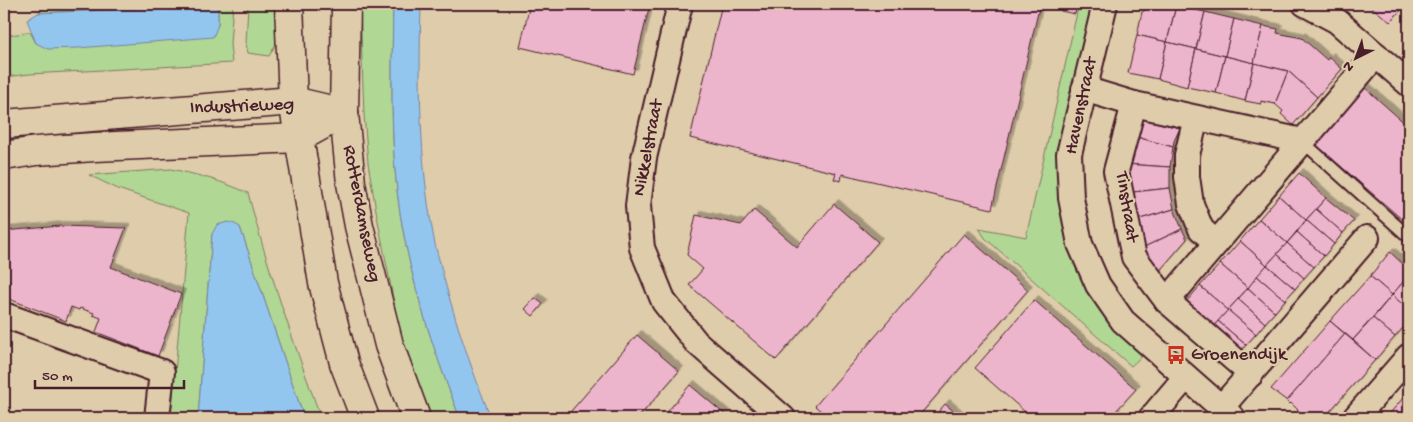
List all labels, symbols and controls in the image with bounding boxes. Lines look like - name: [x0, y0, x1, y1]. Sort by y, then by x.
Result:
- north arrow: [1330, 32, 1380, 82]
- street label: Havenstraat: [1060, 53, 1104, 157]
- text: N: [1340, 56, 1358, 75]
- street label: Industrieweg: [189, 94, 295, 120]
- street label: Nikkelstraat: [628, 96, 670, 198]
- street label: Rotterdamseweg: [336, 143, 386, 285]
- street label: Tinstraat: [1109, 169, 1143, 246]
- bus stop icon: Groenendijk: [1165, 344, 1187, 366]
- place label: Groenendijk: [1191, 344, 1288, 367]
- scale bar: [35, 357, 184, 389]
- text: 50 m: [42, 368, 73, 386]

